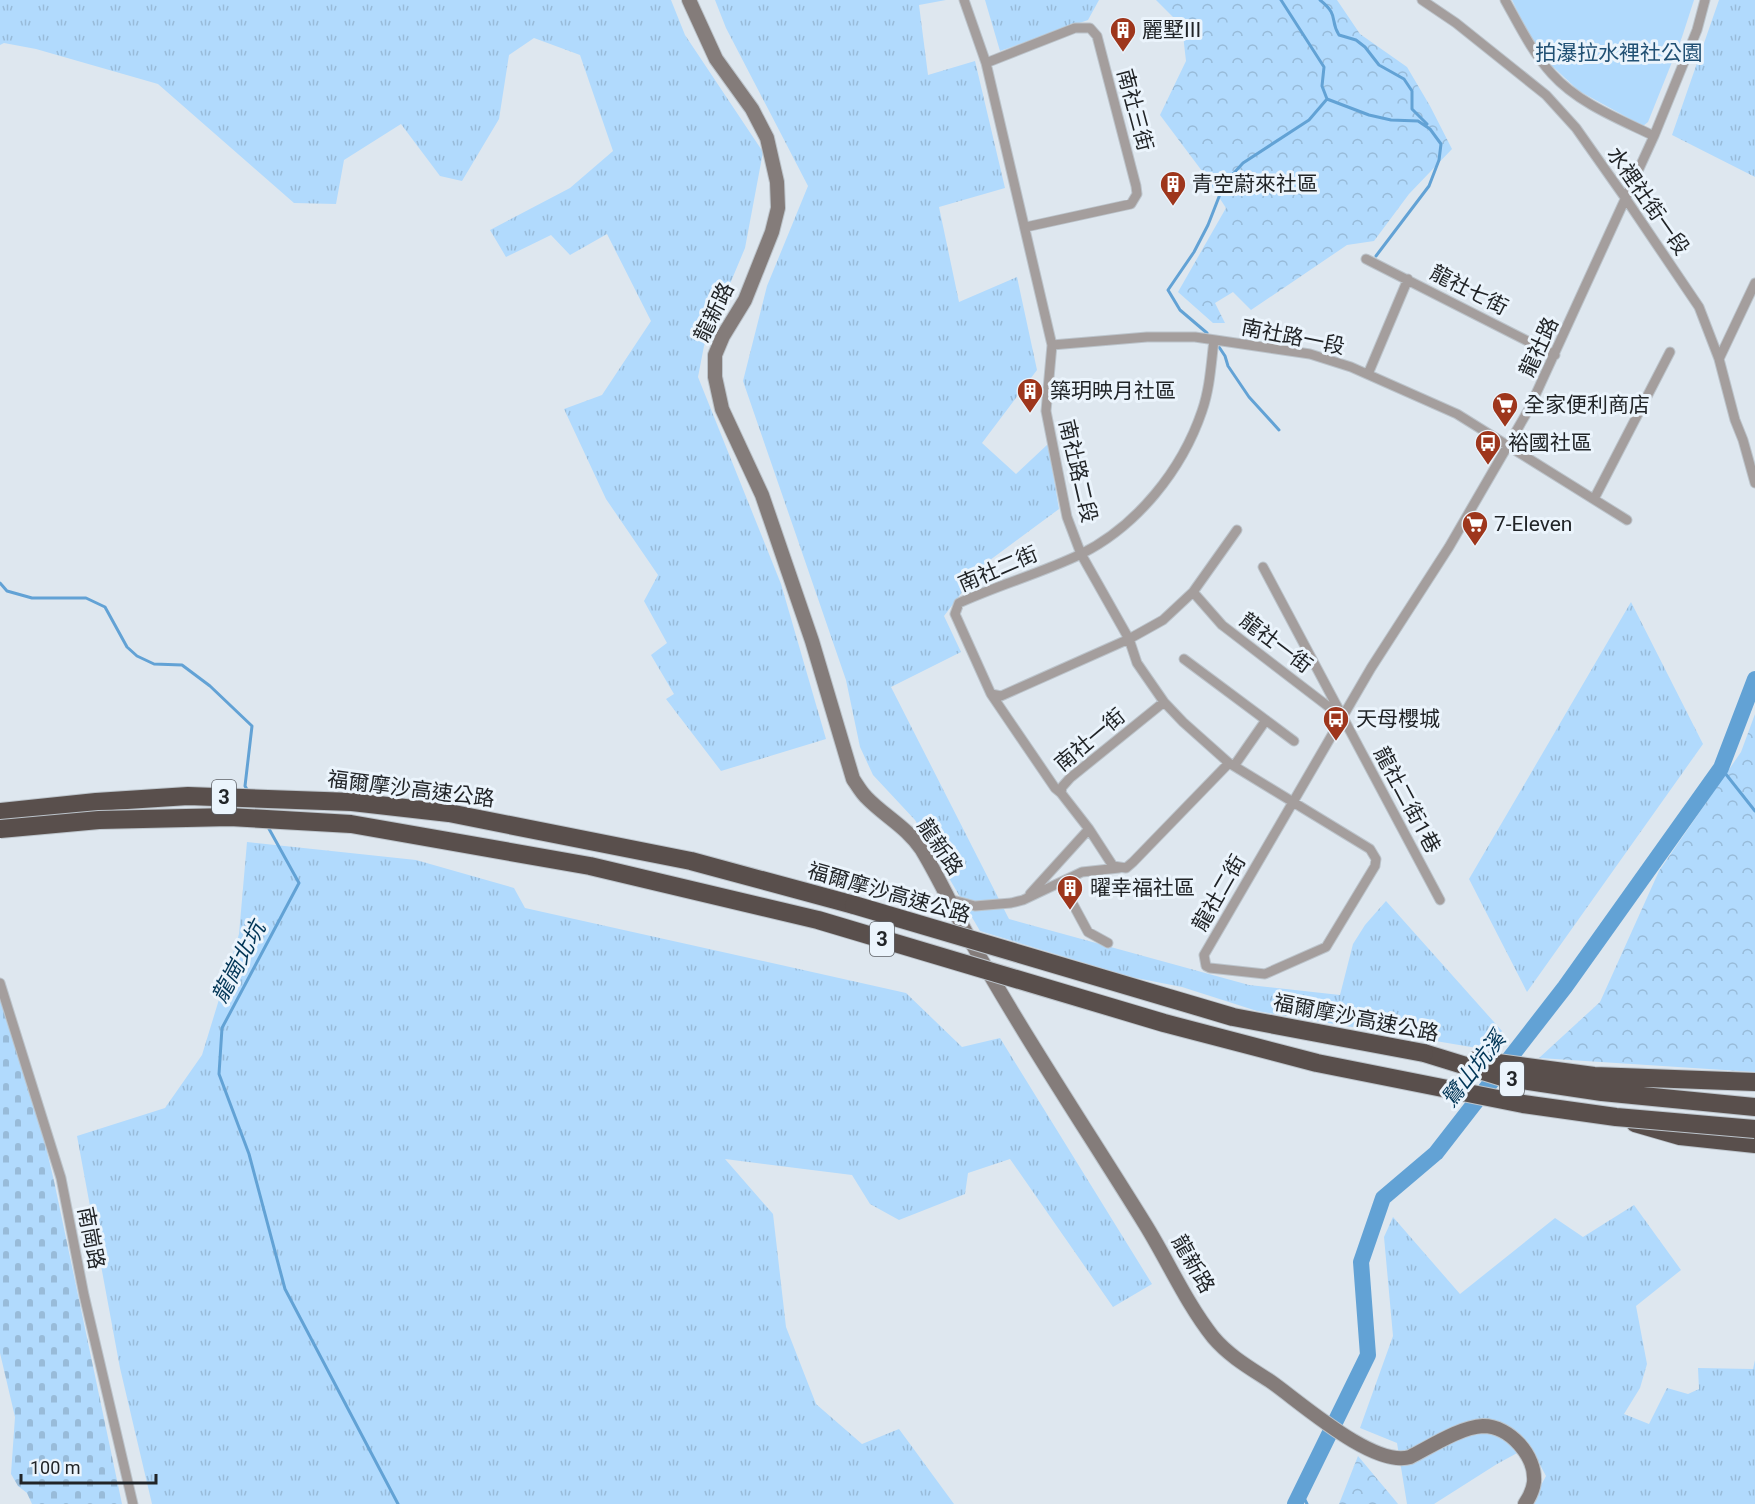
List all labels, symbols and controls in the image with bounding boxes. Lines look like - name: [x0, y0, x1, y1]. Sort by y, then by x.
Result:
- building icon: 麗墅III: [1108, 15, 1138, 53]
- place label: 麗墅III: [1142, 18, 1201, 42]
- park label: 拍瀑拉水裡社公園: [1535, 41, 1703, 65]
- street label: 南社三街: [1113, 66, 1157, 154]
- street label: 水裡社街一段: [1602, 143, 1694, 259]
- building icon: 青空蔚來社區: [1158, 169, 1188, 207]
- place label: 青空蔚來社區: [1192, 172, 1318, 196]
- street label: 龍社七街: [1426, 260, 1512, 320]
- street label: 龍新路: [689, 278, 739, 346]
- street label: 龍社路: [1515, 313, 1563, 381]
- street label: 南社路一段: [1239, 315, 1347, 359]
- building icon: 築玥映月社區: [1015, 376, 1045, 414]
- place label: 築玥映月社區: [1050, 379, 1176, 403]
- supermarket icon: 全家便利商店: [1490, 390, 1520, 428]
- place label: 全家便利商店: [1524, 393, 1650, 417]
- street label: 南社路二段: [1054, 417, 1102, 525]
- bus stop icon: 裕國社區: [1473, 428, 1503, 466]
- place label: 裕國社區: [1508, 431, 1592, 455]
- supermarket icon: 7-Eleven: [1460, 509, 1490, 547]
- place label: 7-Eleven: [1494, 512, 1572, 536]
- street label: 南社二街: [955, 542, 1041, 596]
- street label: 龍社一街: [1235, 608, 1317, 678]
- street label: 南社一街: [1050, 704, 1130, 776]
- bus stop icon: 天母櫻城: [1321, 704, 1351, 742]
- place label: 天母櫻城: [1356, 707, 1440, 731]
- street label: 龍社二街1巷: [1369, 743, 1445, 857]
- street label: 福爾摩沙高速公路: [326, 767, 496, 811]
- road number: 3: [212, 780, 236, 814]
- street label: 龍新路: [912, 814, 968, 880]
- street label: 龍社二街: [1188, 851, 1250, 935]
- street label: 福爾摩沙高速公路: [805, 858, 973, 928]
- building icon: 曜幸福社區: [1055, 873, 1085, 911]
- place label: 曜幸福社區: [1090, 876, 1195, 900]
- water label: 龍崗北坑: [207, 915, 272, 1007]
- road number: 3: [870, 922, 894, 956]
- street label: 福爾摩沙高速公路: [1271, 990, 1441, 1046]
- water label: 鷺山坑溪: [1436, 1025, 1512, 1112]
- road number: 3: [1500, 1062, 1524, 1096]
- street label: 南崗路: [73, 1205, 109, 1271]
- street label: 龍新路: [1167, 1231, 1219, 1297]
- scale bar: [21, 1447, 156, 1485]
- text: 100 m: [30, 1457, 81, 1478]

